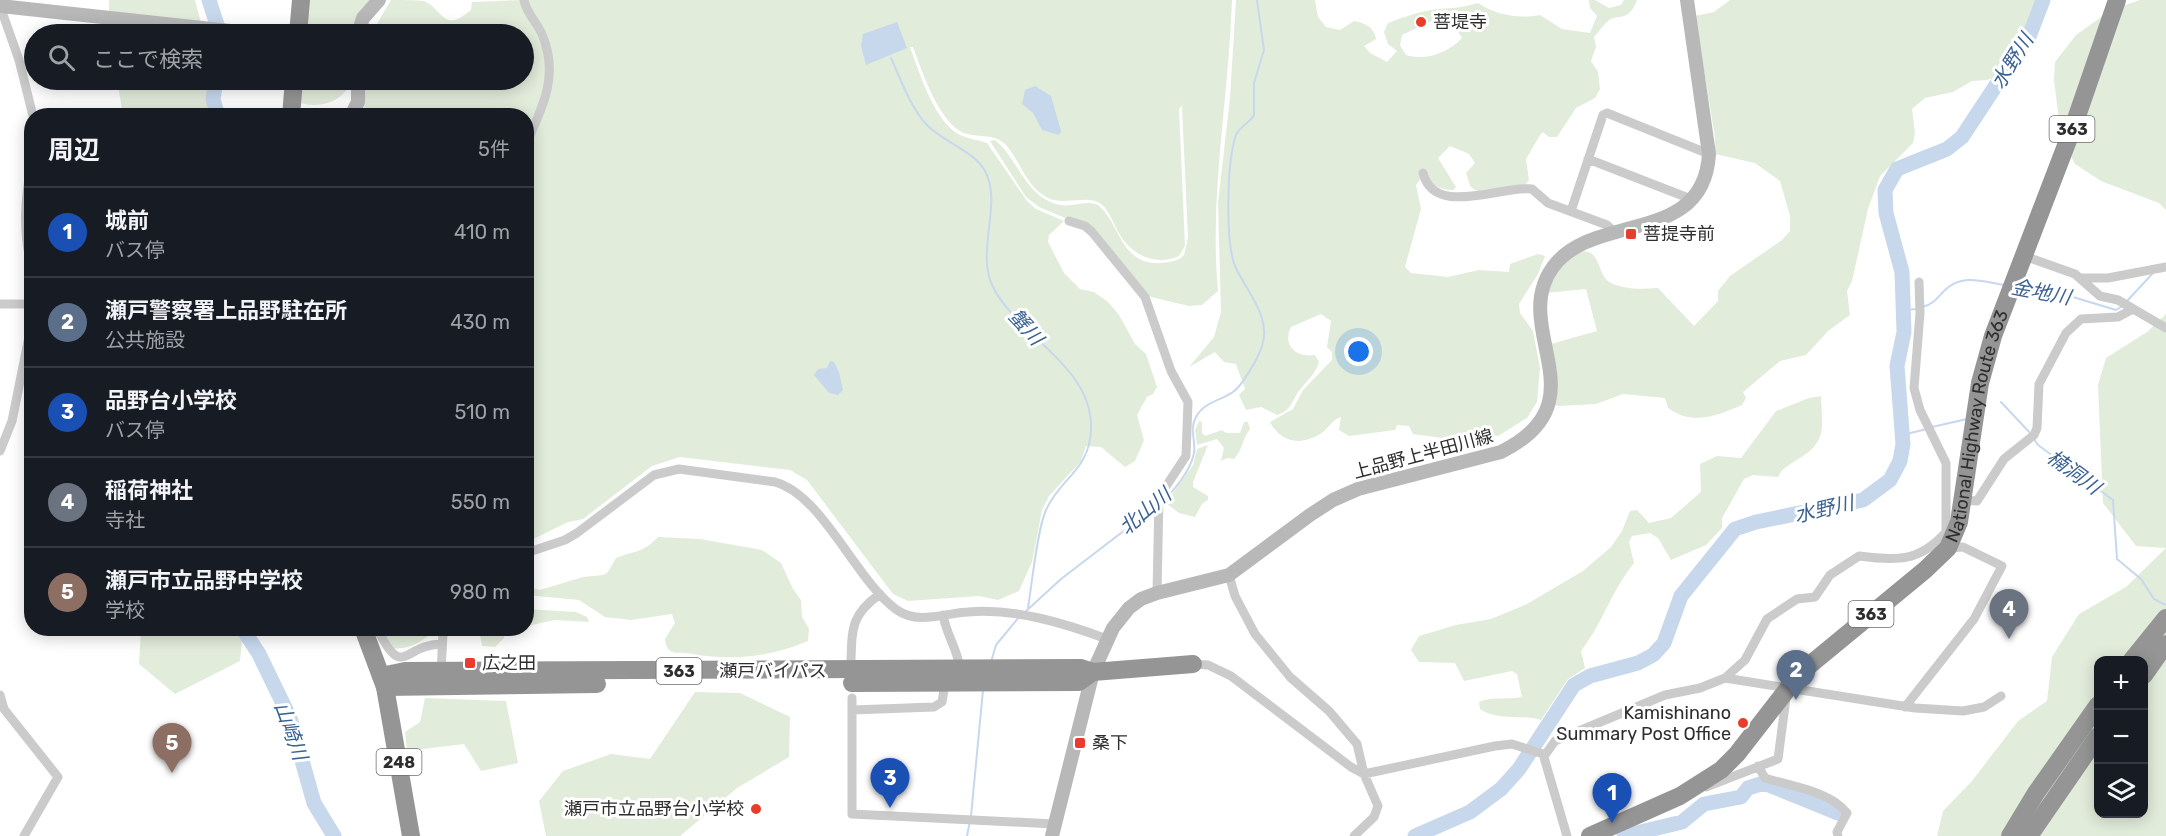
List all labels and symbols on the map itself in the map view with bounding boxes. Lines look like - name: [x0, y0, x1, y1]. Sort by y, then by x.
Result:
- place label: 菩堤寺: [1433, 11, 1487, 33]
- marker: 菩堤寺: [1414, 15, 1428, 29]
- water label: 水野川: [1986, 28, 2039, 93]
- road number: 363: [2050, 116, 2094, 142]
- place label: 菩提寺前: [1643, 223, 1715, 245]
- marker: 菩提寺前: [1624, 227, 1638, 241]
- water label: 金地川: [2009, 274, 2075, 310]
- water label: 蟹川: [1004, 304, 1050, 351]
- street label: National Highway Route 363: [1941, 307, 2013, 546]
- your location: [1344, 337, 1373, 366]
- street label: 上品野上半田川線: [1351, 425, 1495, 483]
- water label: 楠洞川: [2043, 445, 2107, 501]
- water label: 北山川: [1114, 481, 1177, 539]
- water label: 水野川: [1792, 490, 1858, 527]
- pin: 4: [1990, 590, 2028, 639]
- road number: 363: [1848, 601, 1894, 627]
- pin: 2: [1776, 650, 1816, 700]
- place label: 広之田: [482, 652, 536, 674]
- marker: 広之田: [463, 656, 477, 670]
- road number: 363: [656, 658, 702, 684]
- street label: 瀬戸バイパス: [719, 660, 827, 682]
- water label: 山崎川: [269, 699, 313, 765]
- place label: Kamishinano Summary Post Office: [1556, 702, 1731, 745]
- marker: Kamishinano Summary Post Office: [1736, 716, 1750, 730]
- pin: 5: [152, 724, 192, 773]
- place label: 桑下: [1092, 732, 1128, 754]
- marker: 桑下: [1073, 736, 1087, 750]
- road number: 248: [376, 749, 422, 775]
- pin: 3: [870, 758, 910, 808]
- pin: 1: [1592, 774, 1632, 823]
- place label: 瀬戸市立品野台小学校: [564, 798, 744, 820]
- marker: 瀬戸市立品野台小学校: [749, 802, 763, 816]

